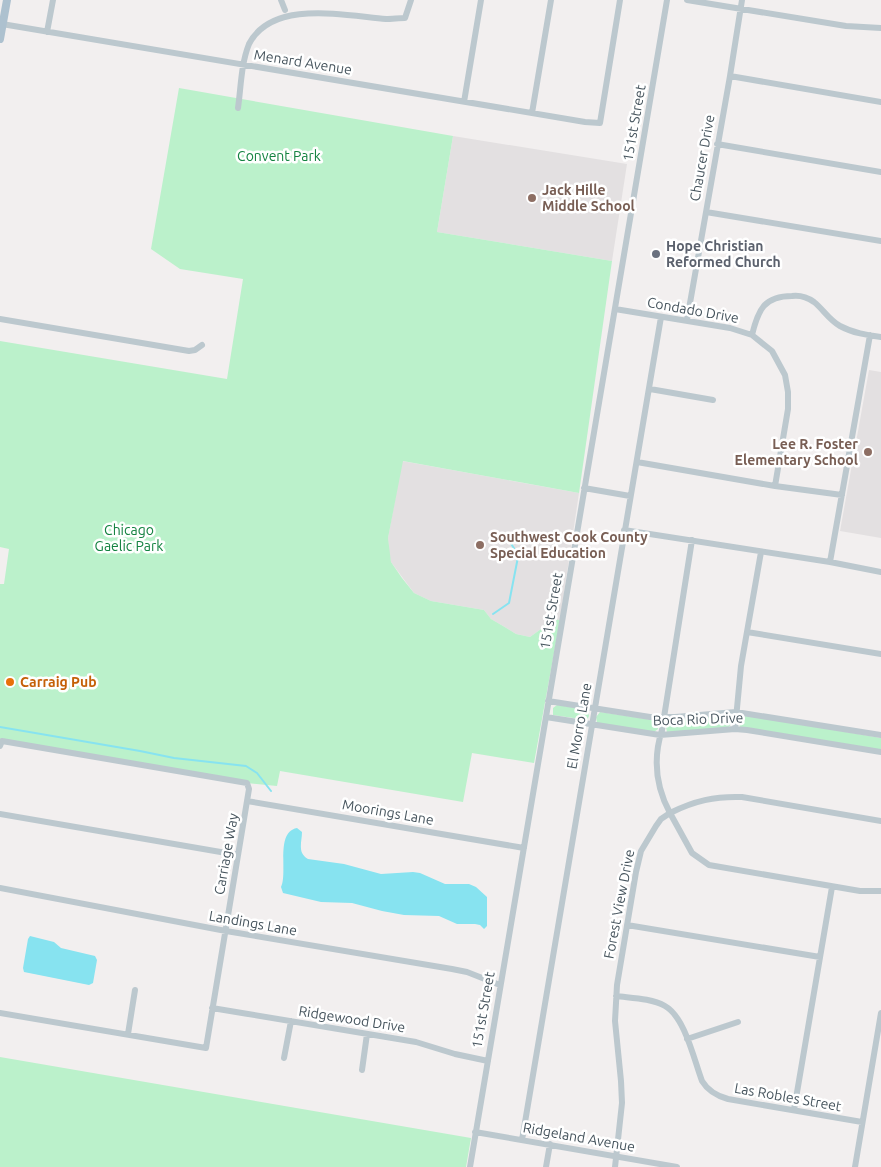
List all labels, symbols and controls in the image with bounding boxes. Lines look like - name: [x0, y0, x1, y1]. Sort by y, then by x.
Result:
- street label: Menard Avenue: [253, 46, 353, 78]
- street label: 151st Street: [619, 83, 649, 163]
- street label: Chaucer Drive: [687, 113, 717, 203]
- park label: Convent Park: [237, 148, 321, 164]
- place label: Jack Hille Middle School: [542, 182, 635, 214]
- marker: Jack Hille Middle School: [526, 192, 538, 204]
- place label: Hope Christian Reformed Church: [666, 238, 781, 270]
- marker: Hope Christian Reformed Church: [650, 248, 662, 260]
- street label: Condado Drive: [646, 294, 740, 326]
- place label: Lee R. Foster Elementary School: [735, 436, 858, 468]
- marker: Lee R. Foster Elementary School: [862, 446, 874, 458]
- park label: Chicago Gaelic Park: [95, 522, 163, 554]
- place label: Southwest Cook County Special Education: [490, 529, 648, 561]
- marker: Southwest Cook County Special Education: [474, 539, 486, 551]
- street label: 151st Street: [536, 571, 566, 651]
- place label: Carraig Pub: [20, 674, 97, 690]
- marker: Carraig Pub: [4, 676, 16, 688]
- street label: El Morro Lane: [564, 682, 594, 770]
- street label: Boca Rio Drive: [652, 709, 744, 729]
- street label: Moorings Lane: [341, 796, 435, 828]
- street label: Carriage Way: [211, 812, 241, 896]
- street label: Forest View Drive: [601, 848, 637, 960]
- street label: Landings Lane: [208, 907, 298, 939]
- street label: 151st Street: [468, 970, 498, 1050]
- street label: Ridgewood Drive: [297, 1003, 407, 1035]
- street label: Las Robles Street: [733, 1080, 843, 1114]
- street label: Ridgeland Avenue: [522, 1119, 636, 1155]

